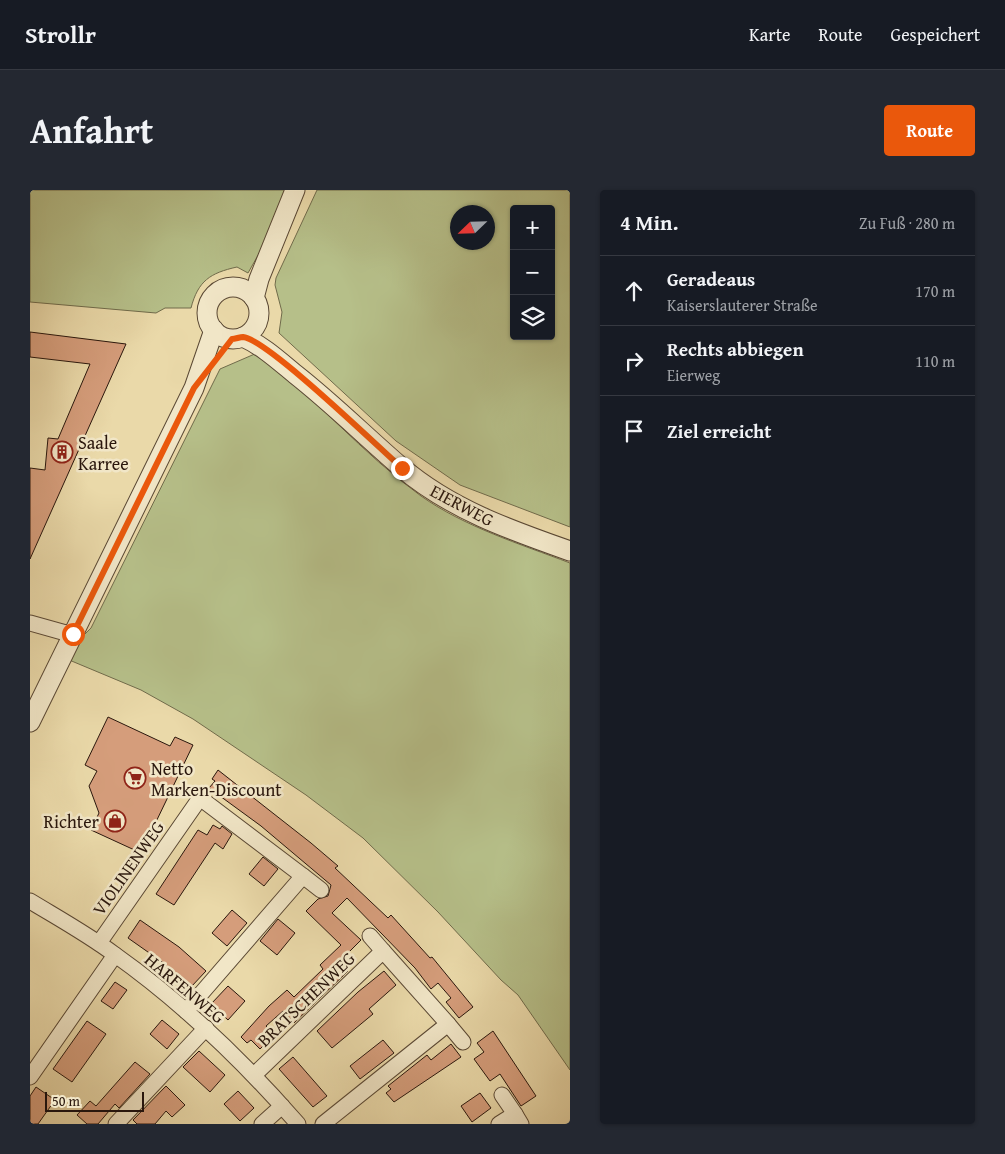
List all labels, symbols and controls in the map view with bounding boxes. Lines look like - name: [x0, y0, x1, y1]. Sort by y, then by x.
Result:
- text: Strollr: [25, 17, 96, 52]
- text: Karte: [749, 21, 790, 48]
- text: Route: [818, 21, 863, 48]
- text: Gespeichert: [891, 21, 980, 48]
- text: Anfahrt: [30, 105, 153, 156]
- button: Route: [884, 105, 975, 156]
- north arrow: [450, 205, 495, 250]
- map controls: [510, 205, 555, 340]
- button: +: [510, 205, 555, 250]
- text: 4 Min.: [620, 207, 678, 238]
- text: Zu Fuß · 280 m: [859, 211, 955, 235]
- button: −: [510, 250, 555, 295]
- text: Geradeaus: [667, 265, 755, 293]
- icon: ahead: [620, 277, 648, 305]
- text: 170 m: [915, 279, 955, 303]
- text: Kaiserslauterer Straße: [667, 293, 818, 317]
- button: layers: [510, 295, 555, 340]
- text: Rechts abbiegen: [667, 335, 804, 363]
- icon: right: [620, 347, 648, 375]
- text: 110 m: [915, 349, 955, 373]
- text: Eierweg: [667, 363, 720, 387]
- icon: arrive: [620, 417, 648, 445]
- text: Ziel erreicht: [667, 417, 771, 445]
- place label: Saale Karree: [78, 429, 129, 477]
- building icon: Saale Karree: [50, 440, 74, 464]
- route end: [391, 457, 414, 480]
- street label: EIERWEG: [425, 477, 499, 533]
- route start: [62, 623, 85, 646]
- place label: Netto Marken-Discount: [151, 755, 282, 803]
- supermarket icon: Netto Marken-Discount: [123, 766, 147, 790]
- place label: Richter: [44, 808, 100, 835]
- shop icon: Richter: [103, 809, 127, 833]
- street label: VIOLINENWEG: [85, 815, 171, 921]
- street label: BRATSCHENWEG: [251, 945, 361, 1053]
- street label: HARFENWEG: [139, 946, 231, 1030]
- scale bar: [45, 1089, 144, 1112]
- text: 50 m: [52, 1091, 80, 1111]

